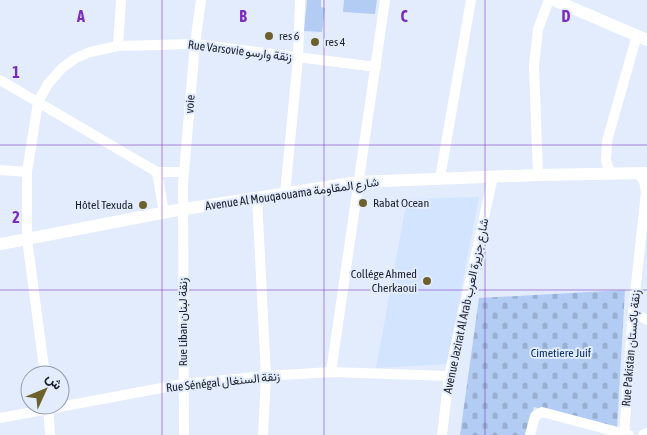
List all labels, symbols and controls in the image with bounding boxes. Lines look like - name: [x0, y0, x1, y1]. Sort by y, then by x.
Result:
- text: A: [76, 7, 85, 25]
- text: B: [239, 7, 247, 25]
- text: C: [400, 7, 408, 25]
- text: D: [562, 7, 571, 25]
- place label: res 6: [279, 29, 300, 43]
- marker: res 6: [263, 30, 275, 42]
- place label: res 4: [325, 35, 346, 49]
- marker: res 4: [309, 36, 321, 48]
- street label: Rue Varsovie زنقة وارسو: [187, 38, 293, 65]
- text: 1: [12, 63, 20, 81]
- street label: voie: [182, 94, 198, 114]
- street label: Avenue Al Mouqaouama شارع المقاومة: [204, 175, 380, 215]
- place label: Rabat Ocean: [373, 196, 429, 210]
- marker: Rabat Ocean: [357, 197, 369, 209]
- place label: Hôtel Texuda: [75, 198, 133, 212]
- marker: Hôtel Texuda: [137, 199, 149, 211]
- text: 2: [12, 208, 20, 226]
- street label: Avenue Jazirat Al Arab شارع جزيرة العرب: [441, 217, 493, 395]
- place label: Collége Ahmed Cherkaoui: [351, 267, 417, 295]
- marker: Collége Ahmed Cherkaoui: [421, 275, 433, 287]
- street label: Rue Liban زنقة لبنان: [176, 278, 191, 366]
- street label: Rue Pakistan زنقة باكستان: [619, 289, 644, 407]
- park label: Cimetiere Juif: [531, 346, 592, 360]
- north arrow: [20, 365, 70, 415]
- text: ش: [42, 369, 66, 393]
- street label: Rue Sénégal زنقة السنغال: [165, 369, 281, 396]

